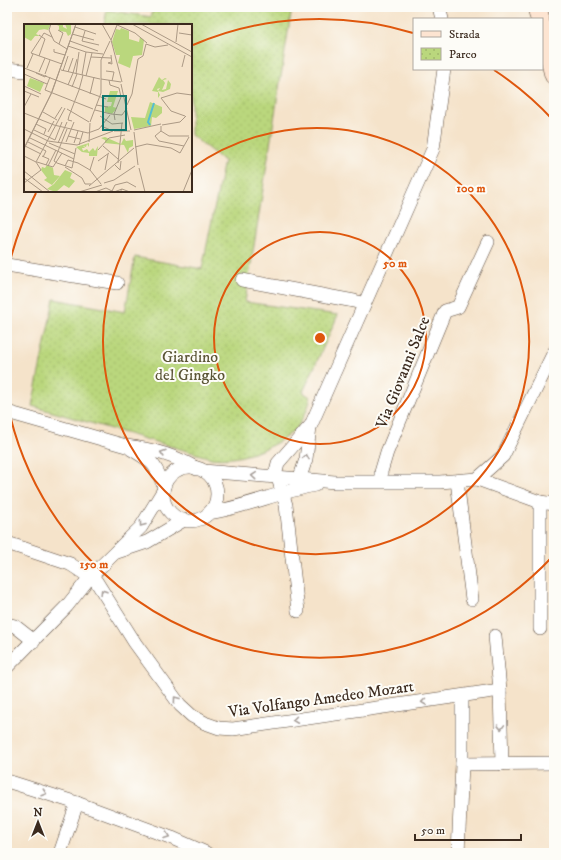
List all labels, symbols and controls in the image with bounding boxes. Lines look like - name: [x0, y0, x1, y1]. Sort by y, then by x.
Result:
- legend: [413, 18, 543, 70]
- inset map: [24, 24, 192, 192]
- text: Strada: [449, 27, 481, 42]
- text: Parco: [449, 47, 477, 62]
- text: 100 m: [457, 181, 485, 196]
- text: 50 m: [382, 256, 407, 271]
- street label: Via Giovanni Salce: [371, 313, 435, 432]
- centre of rings: [313, 331, 327, 345]
- park label: Giardino del Gingko: [155, 347, 225, 385]
- one-way arrow: [160, 449, 167, 458]
- one-way arrow: [301, 454, 310, 460]
- one-way arrow: [251, 471, 257, 480]
- one-way arrow: [140, 519, 147, 526]
- text: 150 m: [80, 557, 108, 572]
- one-way arrow: [100, 589, 107, 596]
- street label: Via Volfango Amedeo Mozart: [226, 676, 415, 722]
- one-way arrow: [174, 697, 181, 704]
- one-way arrow: [421, 697, 427, 706]
- one-way arrow: [292, 715, 298, 724]
- one-way arrow: [497, 724, 505, 730]
- one-way arrow: [41, 788, 48, 797]
- north arrow: [18, 802, 58, 842]
- text: N: [33, 806, 43, 820]
- scale bar: [415, 816, 521, 842]
- text: 50 m: [421, 823, 445, 838]
- one-way arrow: [163, 832, 170, 840]

